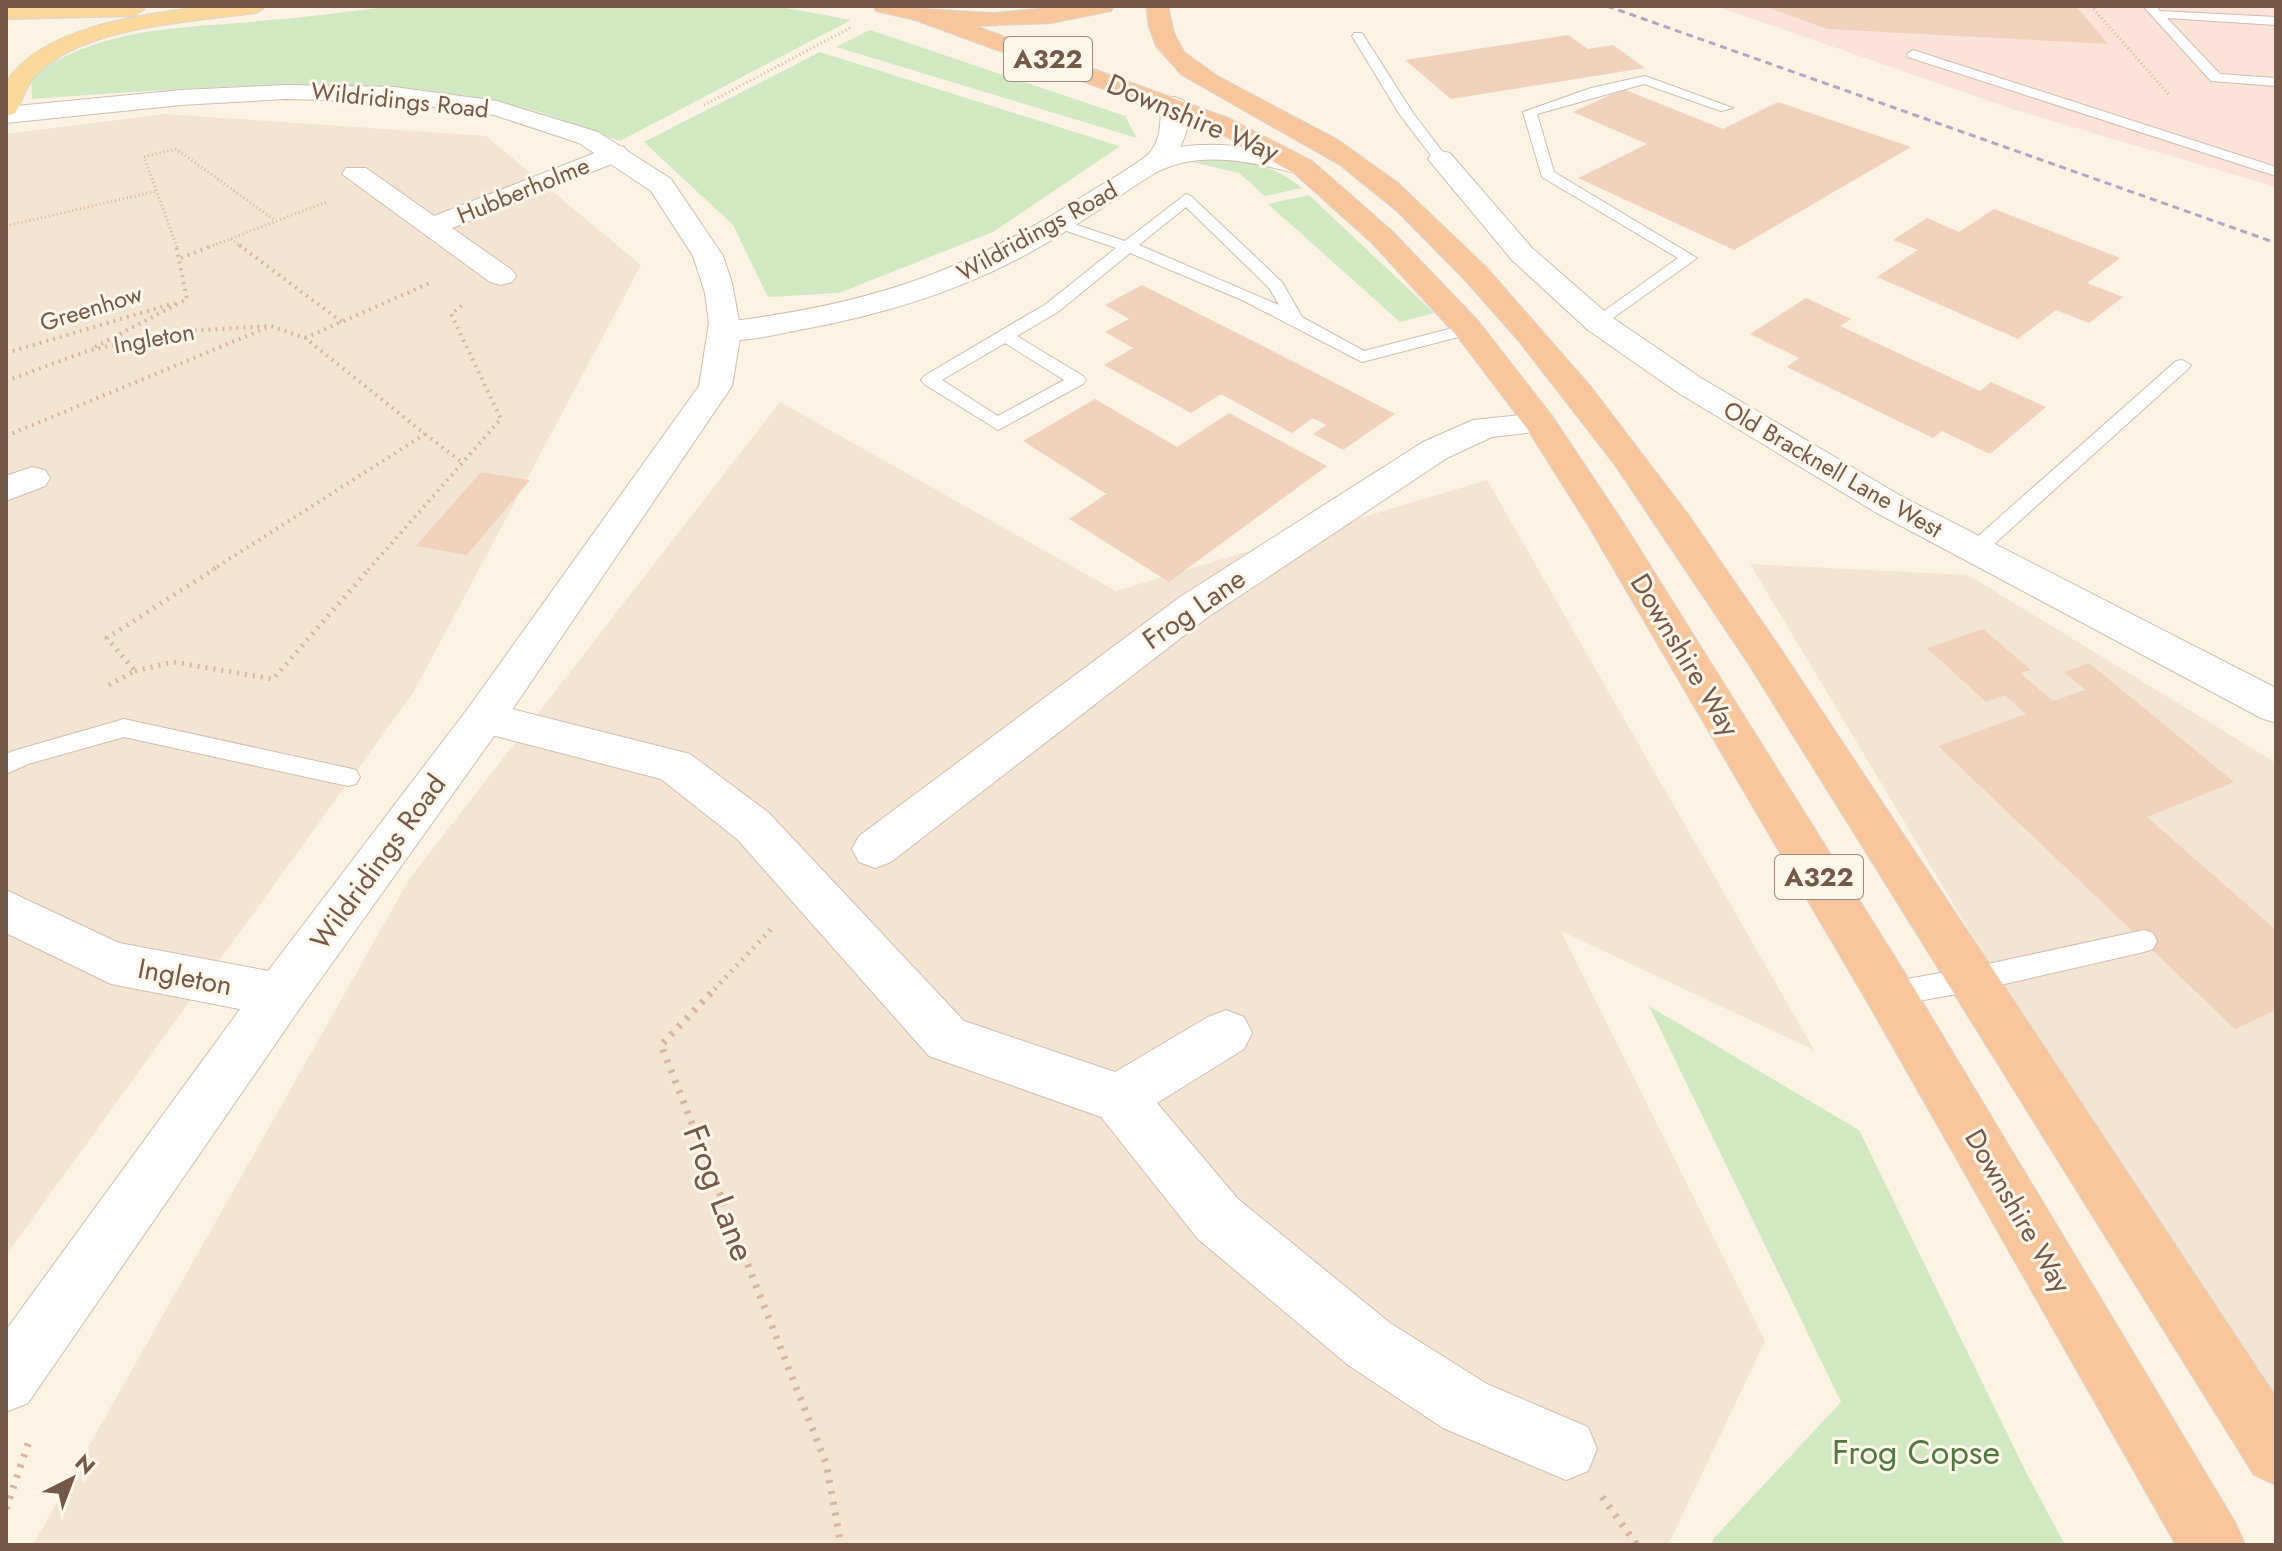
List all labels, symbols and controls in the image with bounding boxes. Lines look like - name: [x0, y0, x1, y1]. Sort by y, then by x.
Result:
- road number: A322: [1004, 37, 1092, 81]
- street label: Downshire Way: [1101, 63, 1286, 173]
- street label: Wildridings Road: [309, 73, 491, 127]
- street label: Hubberholme: [452, 148, 594, 232]
- street label: Wildridings Road: [950, 172, 1124, 290]
- street label: Greenhow: [35, 276, 147, 340]
- street label: Ingleton: [111, 314, 197, 362]
- street label: Old Bracknell Lane West: [1717, 392, 1949, 546]
- street label: Frog Lane: [1134, 559, 1254, 659]
- street label: Downshire Way: [1620, 566, 1750, 745]
- street label: Wildridings Road: [300, 766, 456, 958]
- road number: A322: [1775, 855, 1863, 899]
- street label: Ingleton: [134, 948, 236, 1006]
- street label: Frog Lane: [671, 1118, 767, 1268]
- street label: Downshire Way: [1954, 1121, 2082, 1301]
- park label: Frog Copse: [1832, 1428, 2000, 1477]
- north arrow: [32, 1439, 112, 1519]
- text: N: [68, 1446, 103, 1482]

